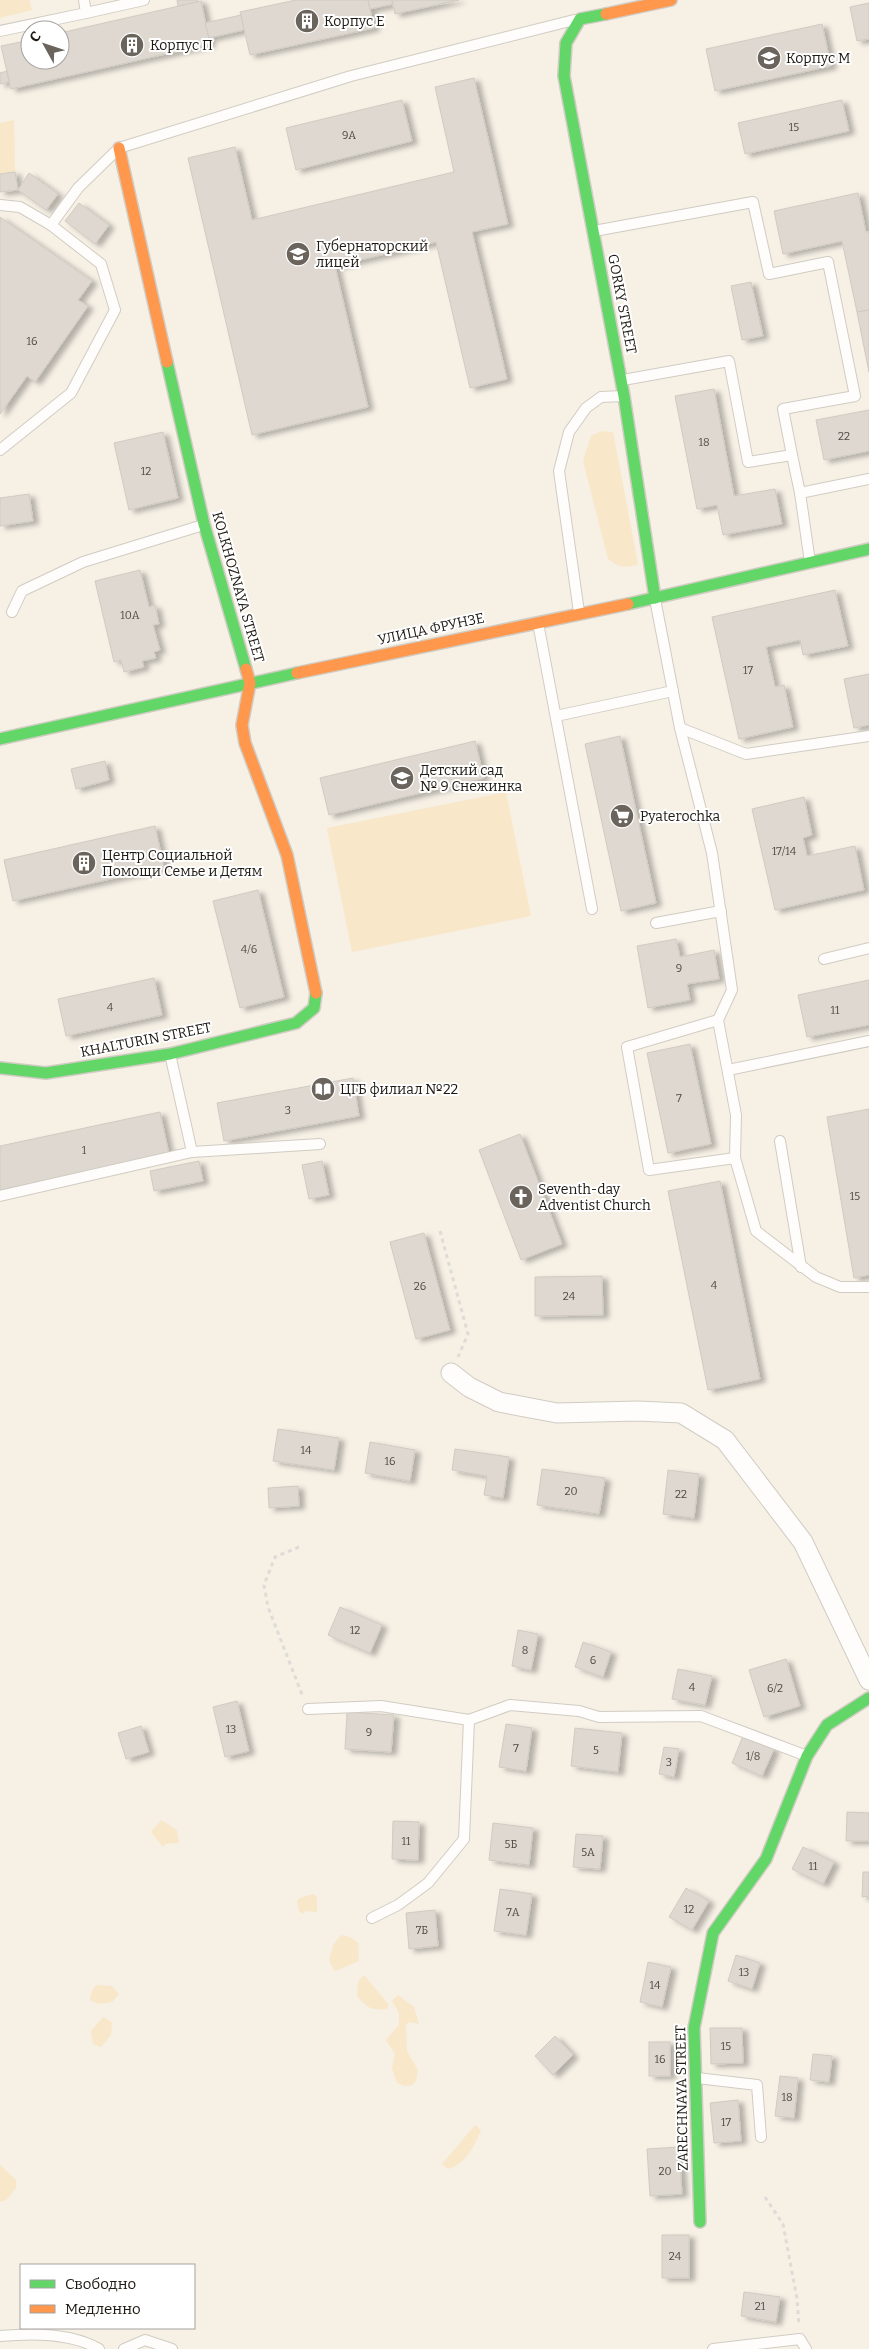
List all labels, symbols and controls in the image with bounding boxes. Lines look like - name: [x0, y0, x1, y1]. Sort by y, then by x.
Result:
- building icon: Корпус Е: [294, 8, 320, 34]
- place label: Корпус Е: [324, 13, 385, 30]
- north arrow: [20, 20, 70, 70]
- text: С: [26, 28, 45, 46]
- building icon: Корпус П: [119, 32, 145, 58]
- place label: Корпус П: [150, 37, 213, 54]
- school or university icon: Корпус M: [756, 45, 782, 71]
- place label: Корпус M: [786, 50, 850, 67]
- house number: 15: [789, 121, 799, 134]
- house number: 9А: [342, 129, 356, 142]
- place label: Губернаторский лицей: [316, 238, 428, 271]
- school or university icon: Губернаторский лицей: [285, 241, 311, 267]
- street label: GORKY STREET: [604, 253, 640, 355]
- house number: 16: [27, 335, 37, 348]
- house number: 22: [838, 430, 850, 443]
- house number: 18: [698, 436, 710, 449]
- house number: 12: [141, 465, 151, 478]
- street label: KOLKHOZNAYA STREET: [208, 510, 268, 664]
- house number: 10А: [120, 609, 140, 622]
- street label: УЛИЦА ФРУНЗЕ: [376, 609, 486, 649]
- house number: 17: [743, 664, 753, 677]
- place label: Детский сад № 9 Снежинка: [420, 762, 523, 795]
- school or university icon: Детский сад № 9 Снежинка: [389, 765, 415, 791]
- supermarket icon: Pyaterochka: [609, 803, 635, 829]
- place label: Pyaterochka: [640, 808, 721, 825]
- house number: 17/14: [772, 845, 797, 858]
- place label: Центр Социальной Помощи Семье и Детям: [102, 847, 263, 880]
- building icon: Центр Социальной Помощи Семье и Детям: [71, 850, 97, 876]
- house number: 4/6: [241, 943, 257, 956]
- house number: 9: [676, 962, 682, 975]
- house number: 4: [107, 1001, 114, 1014]
- house number: 11: [831, 1004, 840, 1017]
- street label: KHALTURIN STREET: [79, 1019, 213, 1061]
- library icon: ЦГБ филиал №22: [310, 1076, 336, 1102]
- place label: ЦГБ филиал №22: [340, 1081, 458, 1098]
- house number: 7: [676, 1092, 682, 1105]
- house number: 3: [285, 1104, 291, 1117]
- house number: 1: [82, 1144, 87, 1157]
- place label: Seventh-day Adventist Church: [538, 1181, 651, 1214]
- church icon: Seventh-day Adventist Church: [508, 1184, 534, 1210]
- house number: 15: [850, 1190, 860, 1203]
- house number: 4: [711, 1279, 718, 1292]
- house number: 26: [414, 1280, 426, 1293]
- house number: 24: [563, 1290, 576, 1303]
- house number: 14: [301, 1444, 312, 1457]
- house number: 16: [385, 1455, 395, 1468]
- house number: 20: [564, 1485, 578, 1498]
- house number: 22: [675, 1488, 687, 1501]
- house number: 12: [350, 1624, 360, 1637]
- house number: 8: [522, 1644, 528, 1657]
- house number: 6: [590, 1654, 596, 1667]
- house number: 4: [689, 1681, 696, 1694]
- house number: 6/2: [767, 1682, 783, 1695]
- house number: 13: [226, 1723, 236, 1736]
- house number: 9: [366, 1726, 372, 1739]
- house number: 7: [513, 1742, 519, 1755]
- house number: 5: [593, 1744, 599, 1757]
- house number: 1/8: [746, 1750, 760, 1763]
- house number: 3: [666, 1756, 672, 1769]
- house number: 11: [402, 1835, 411, 1848]
- house number: 5Б: [505, 1838, 517, 1851]
- house number: 5А: [581, 1846, 595, 1859]
- house number: 11: [809, 1860, 818, 1873]
- house number: 12: [684, 1903, 694, 1916]
- house number: 7А: [506, 1906, 520, 1919]
- house number: 7Б: [416, 1924, 428, 1937]
- house number: 13: [739, 1966, 749, 1979]
- house number: 14: [650, 1979, 661, 1992]
- street label: ZARECHNAYA STREET: [672, 2025, 692, 2171]
- house number: 15: [721, 2040, 731, 2053]
- house number: 16: [655, 2053, 665, 2066]
- house number: 18: [781, 2091, 793, 2104]
- house number: 17: [721, 2116, 731, 2129]
- house number: 20: [658, 2165, 672, 2178]
- house number: 24: [669, 2250, 682, 2263]
- legend: [20, 2264, 195, 2329]
- text: Свободно: [65, 2275, 136, 2293]
- text: Медленно: [65, 2300, 141, 2318]
- house number: 21: [755, 2300, 766, 2313]

